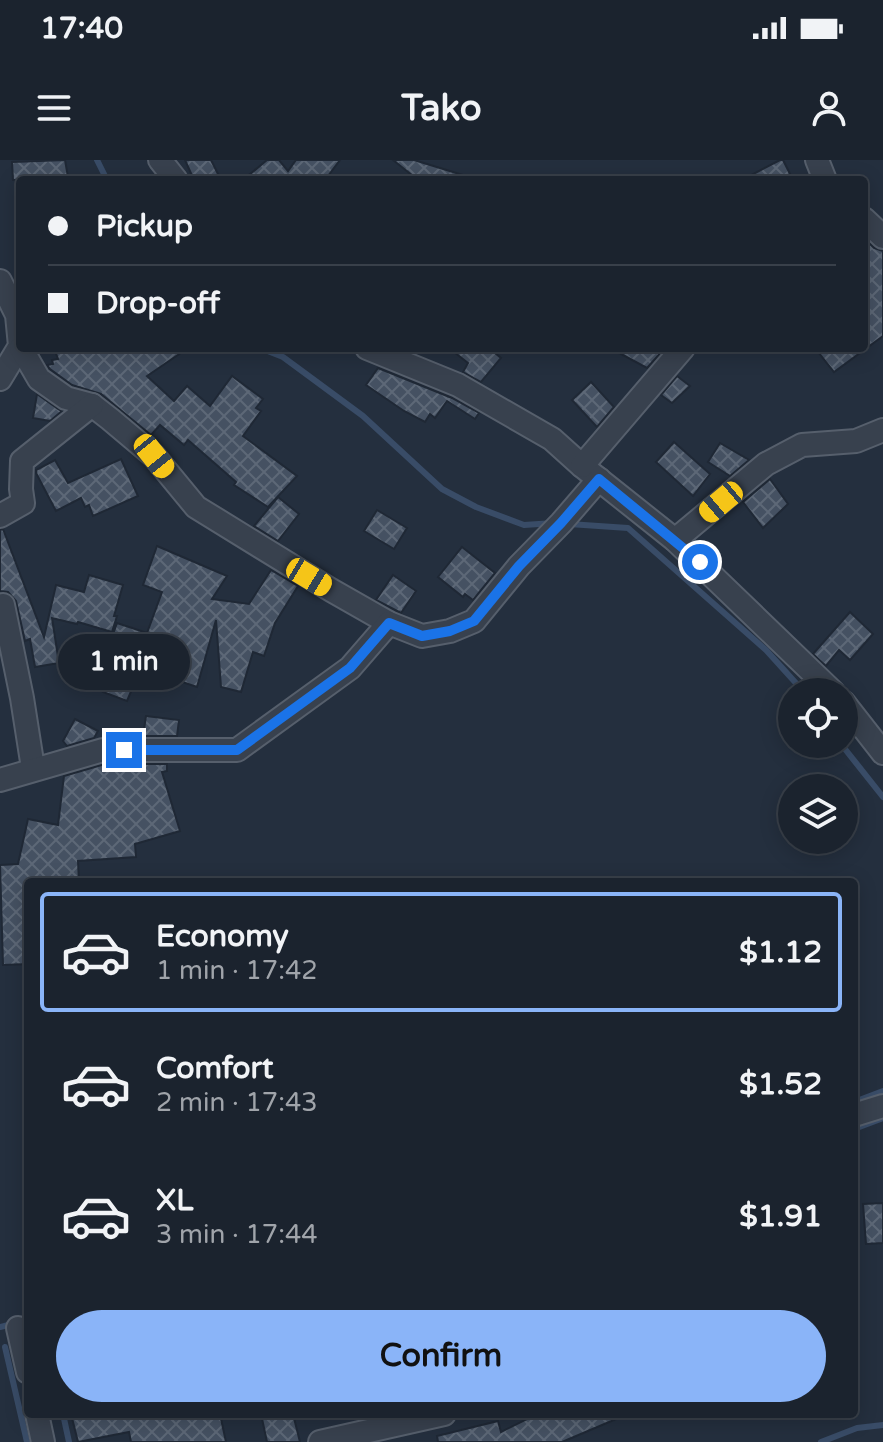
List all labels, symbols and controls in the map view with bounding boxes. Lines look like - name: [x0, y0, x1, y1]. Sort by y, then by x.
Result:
- text: 17:40: [40, 10, 123, 47]
- icon: menu: [32, 86, 76, 130]
- icon: person: [807, 86, 851, 130]
- text: Tako: [401, 87, 482, 130]
- text: Pickup: [96, 208, 193, 245]
- text: Drop-off: [96, 285, 220, 322]
- car: [130, 430, 178, 482]
- car: [695, 477, 747, 527]
- route start: [682, 544, 718, 580]
- car: [282, 554, 336, 600]
- callout: 1 min: [58, 634, 190, 690]
- text: 1 min: [89, 646, 159, 677]
- map controls: [778, 678, 858, 854]
- button: locate: [778, 678, 858, 758]
- route end: [106, 732, 142, 768]
- button: layers: [778, 774, 858, 854]
- icon: car: [60, 916, 132, 988]
- text: Economy: [156, 918, 289, 955]
- text: $1.12: [739, 934, 822, 971]
- text: 1 min · 17:42: [156, 955, 318, 986]
- icon: car: [60, 1048, 132, 1120]
- text: Comfort: [156, 1050, 274, 1087]
- text: $1.52: [739, 1066, 822, 1103]
- text: 2 min · 17:43: [156, 1087, 318, 1118]
- icon: car: [60, 1180, 132, 1252]
- text: XL: [156, 1182, 193, 1219]
- text: $1.91: [739, 1198, 822, 1235]
- text: 3 min · 17:44: [156, 1219, 318, 1250]
- button: Confirm: [56, 1310, 826, 1402]

